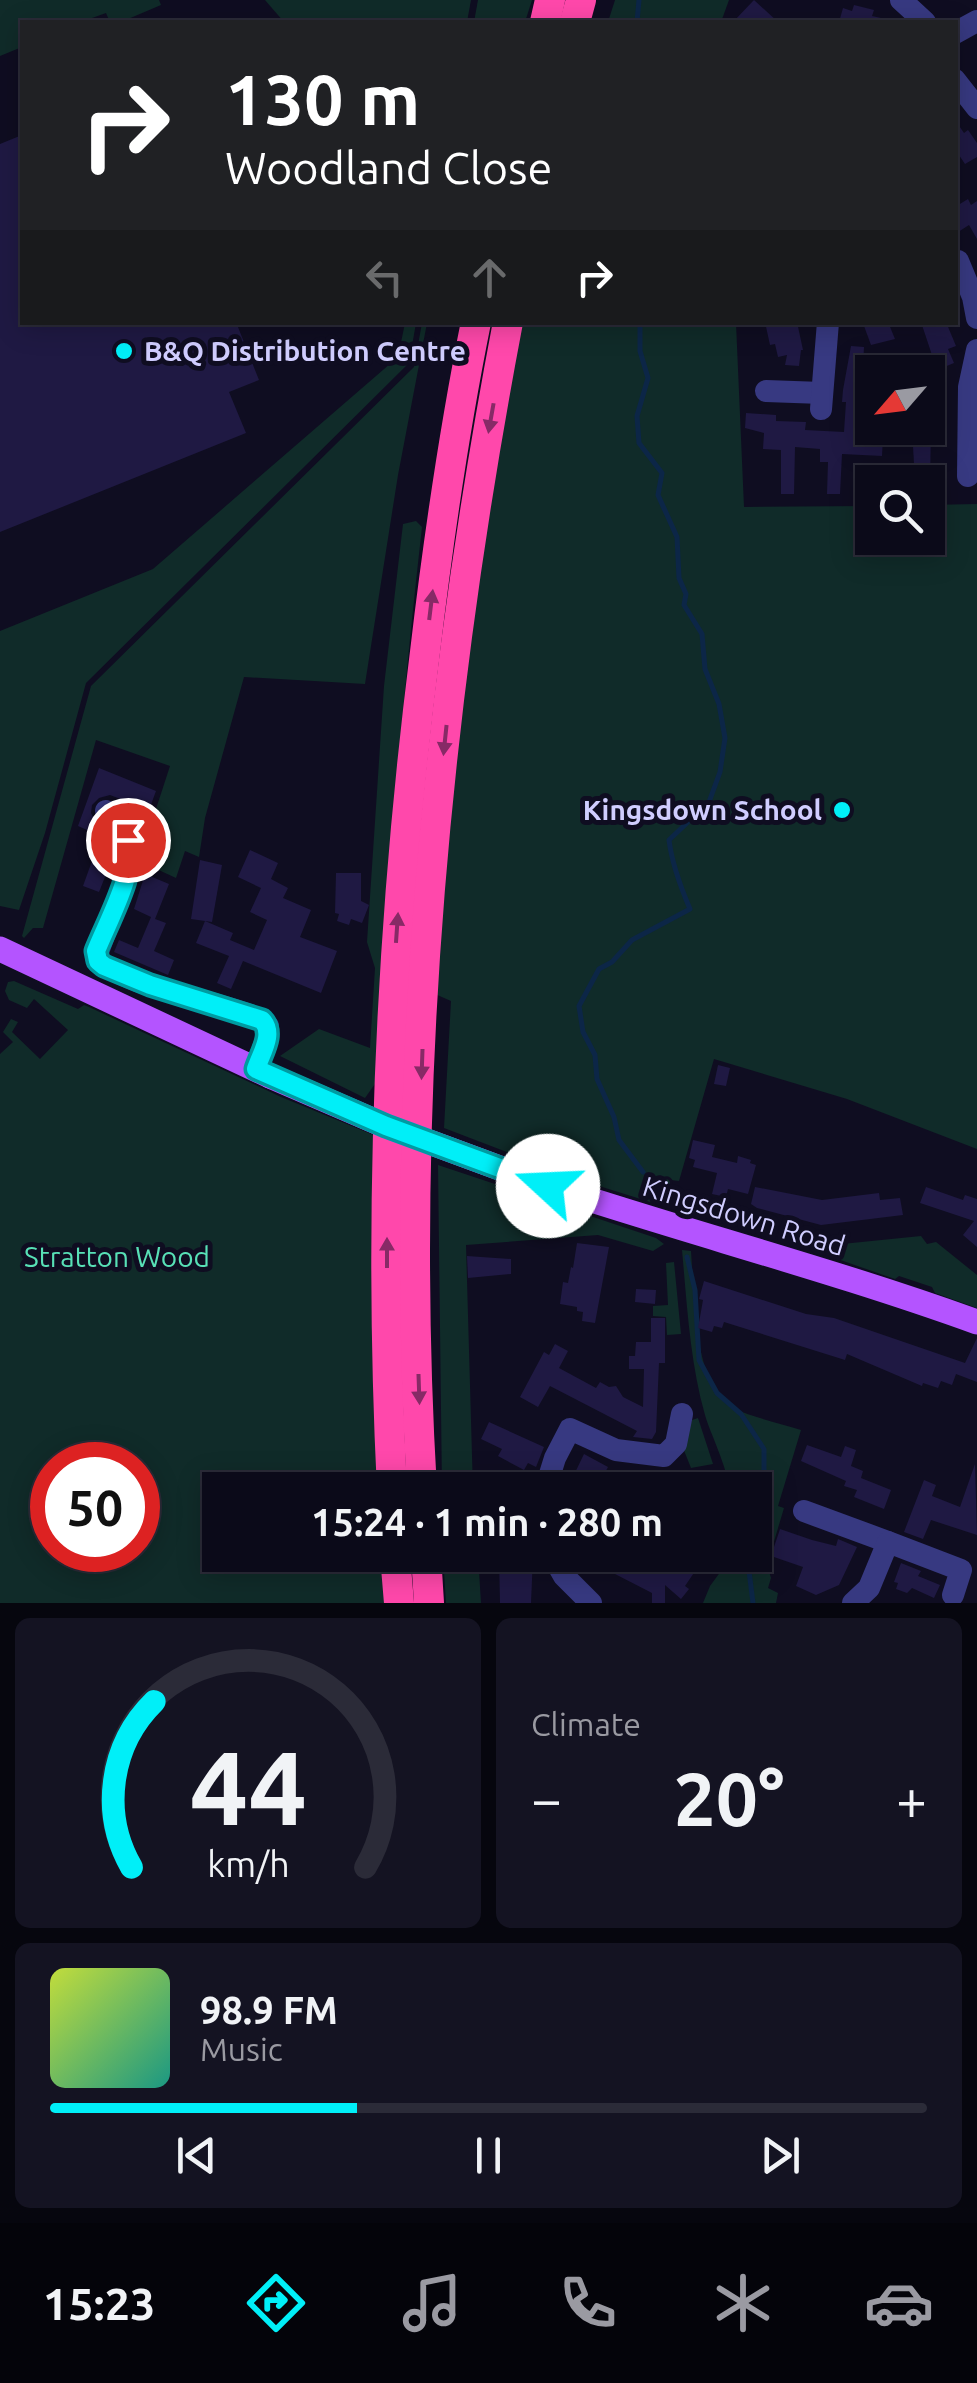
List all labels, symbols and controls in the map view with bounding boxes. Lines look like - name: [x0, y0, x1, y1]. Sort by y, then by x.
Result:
- icon: right: [60, 60, 190, 190]
- text: 130 m: [225, 60, 420, 138]
- text: Woodland Close: [225, 142, 552, 193]
- icon: left: [357, 250, 412, 305]
- icon: ahead: [462, 250, 517, 305]
- icon: right: [567, 250, 622, 305]
- place label: B&Q Distribution Centre: [144, 335, 466, 366]
- marker: B&Q Distribution Centre: [113, 340, 135, 362]
- north arrow: [855, 355, 945, 445]
- map controls: [855, 355, 945, 555]
- one-way arrow: [482, 403, 498, 434]
- button: search: [855, 465, 945, 555]
- one-way arrow: [423, 588, 439, 620]
- one-way arrow: [437, 725, 453, 757]
- place label: Kingsdown School: [583, 794, 822, 825]
- pin: [86, 798, 171, 883]
- marker: Kingsdown School: [831, 799, 853, 821]
- icon: arrive: [101, 813, 156, 868]
- one-way arrow: [389, 911, 405, 943]
- one-way arrow: [413, 1049, 429, 1081]
- position arrow: [496, 1134, 600, 1238]
- street label: Kingsdown Road: [639, 1170, 849, 1261]
- one-way arrow: [379, 1236, 395, 1268]
- park label: Stratton Wood: [24, 1241, 210, 1272]
- one-way arrow: [412, 1374, 428, 1406]
- speed limit sign: 50: [30, 1442, 160, 1572]
- text: 15:24 · 1 min · 280 m: [311, 1501, 663, 1543]
- text: Climate: [531, 1706, 641, 1742]
- text: 44: [189, 1728, 307, 1845]
- text: 20°: [673, 1756, 785, 1840]
- text: −: [531, 1768, 562, 1829]
- text: +: [896, 1768, 927, 1829]
- text: km/h: [207, 1844, 289, 1884]
- text: 98.9 FM: [200, 1989, 338, 2031]
- text: Music: [200, 2031, 283, 2067]
- icon: previous: [169, 2128, 224, 2183]
- icon: pause: [461, 2128, 516, 2183]
- icon: next: [753, 2128, 808, 2183]
- icon: directions: [241, 2268, 311, 2338]
- icon: music: [397, 2268, 467, 2338]
- icon: phone: [553, 2268, 623, 2338]
- icon: climate: [708, 2268, 778, 2338]
- icon: car: [864, 2268, 934, 2338]
- text: 15:23: [43, 2278, 155, 2329]

